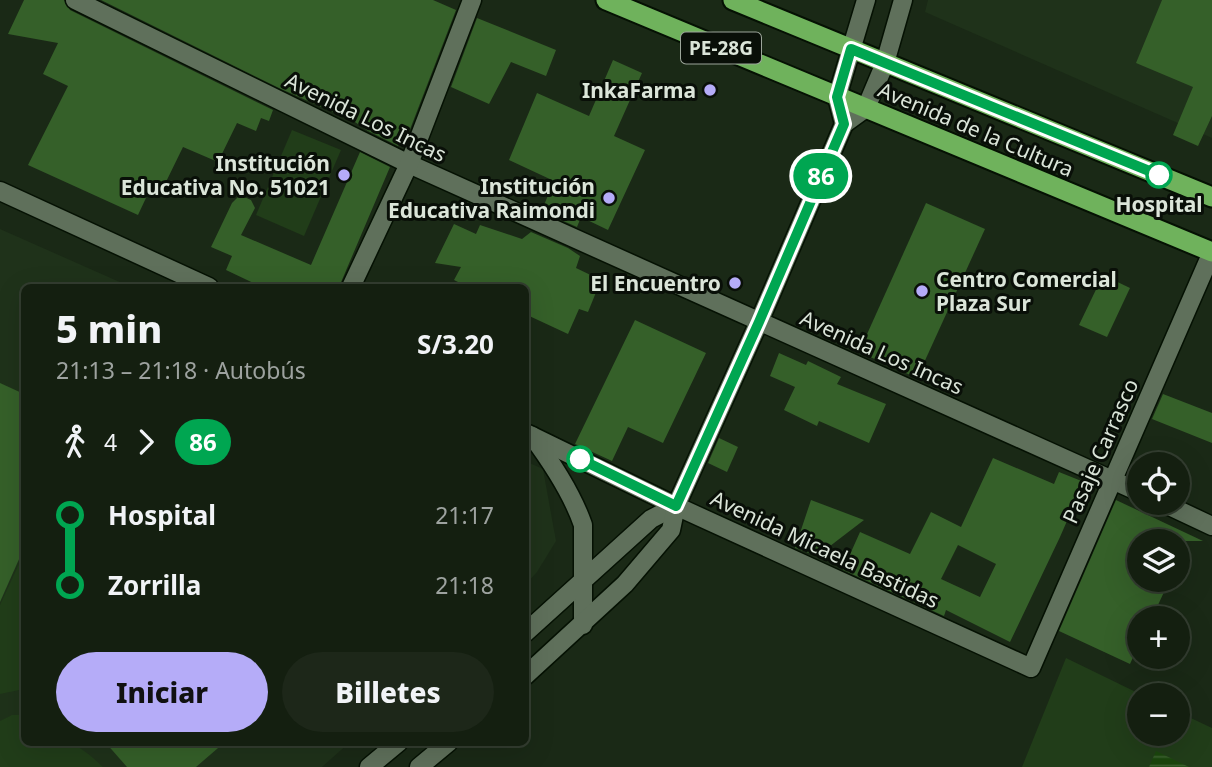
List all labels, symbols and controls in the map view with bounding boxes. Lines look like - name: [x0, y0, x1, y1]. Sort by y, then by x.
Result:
- road number: PE-28G: [681, 32, 761, 64]
- street label: Avenida Los Incas: [281, 66, 451, 168]
- street label: Avenida de la Cultura: [874, 75, 1078, 183]
- place label: InkaFarma: [582, 76, 696, 104]
- marker: InkaFarma: [702, 82, 718, 98]
- place label: Institución Educativa No. 51021: [121, 149, 330, 201]
- line badge: 86: [790, 153, 852, 199]
- text: 86: [807, 159, 835, 192]
- marker: Hospital: [1146, 162, 1172, 188]
- marker: Institución Educativa No. 51021: [336, 167, 352, 183]
- place label: Institución Educativa Raimondi: [388, 172, 595, 224]
- marker: Institución Educativa Raimondi: [601, 190, 617, 206]
- place label: Hospital: [1115, 190, 1203, 218]
- place label: Centro Comercial Plaza Sur: [936, 265, 1117, 317]
- place label: El Encuentro: [590, 269, 721, 297]
- marker: El Encuentro: [727, 275, 743, 291]
- marker: Centro Comercial Plaza Sur: [914, 283, 930, 299]
- text: 5 min: [56, 302, 162, 354]
- street label: Avenida Los Incas: [796, 303, 968, 401]
- text: S/3.20: [417, 326, 494, 362]
- text: 21:13 – 21:18 · Autobús: [56, 354, 306, 386]
- street label: Pasaje Carrasco: [1056, 374, 1144, 528]
- icon: walk: [56, 423, 94, 461]
- icon: forward: [127, 423, 165, 461]
- text: 86: [189, 425, 217, 458]
- text: 4: [104, 426, 117, 458]
- unlabelled marker: [567, 446, 593, 472]
- map controls: [1127, 452, 1190, 746]
- button: locate: [1127, 452, 1190, 515]
- street label: Avenida Micaela Bastidas: [706, 484, 944, 614]
- text: Hospital: [108, 497, 216, 533]
- text: 21:17: [435, 499, 494, 531]
- button: layers: [1127, 529, 1190, 592]
- text: Zorrilla: [108, 567, 201, 603]
- text: 21:18: [435, 569, 494, 601]
- button: +: [1127, 606, 1190, 669]
- button: Iniciar: [56, 652, 268, 732]
- button: Billetes: [282, 652, 494, 732]
- button: −: [1127, 683, 1190, 746]

